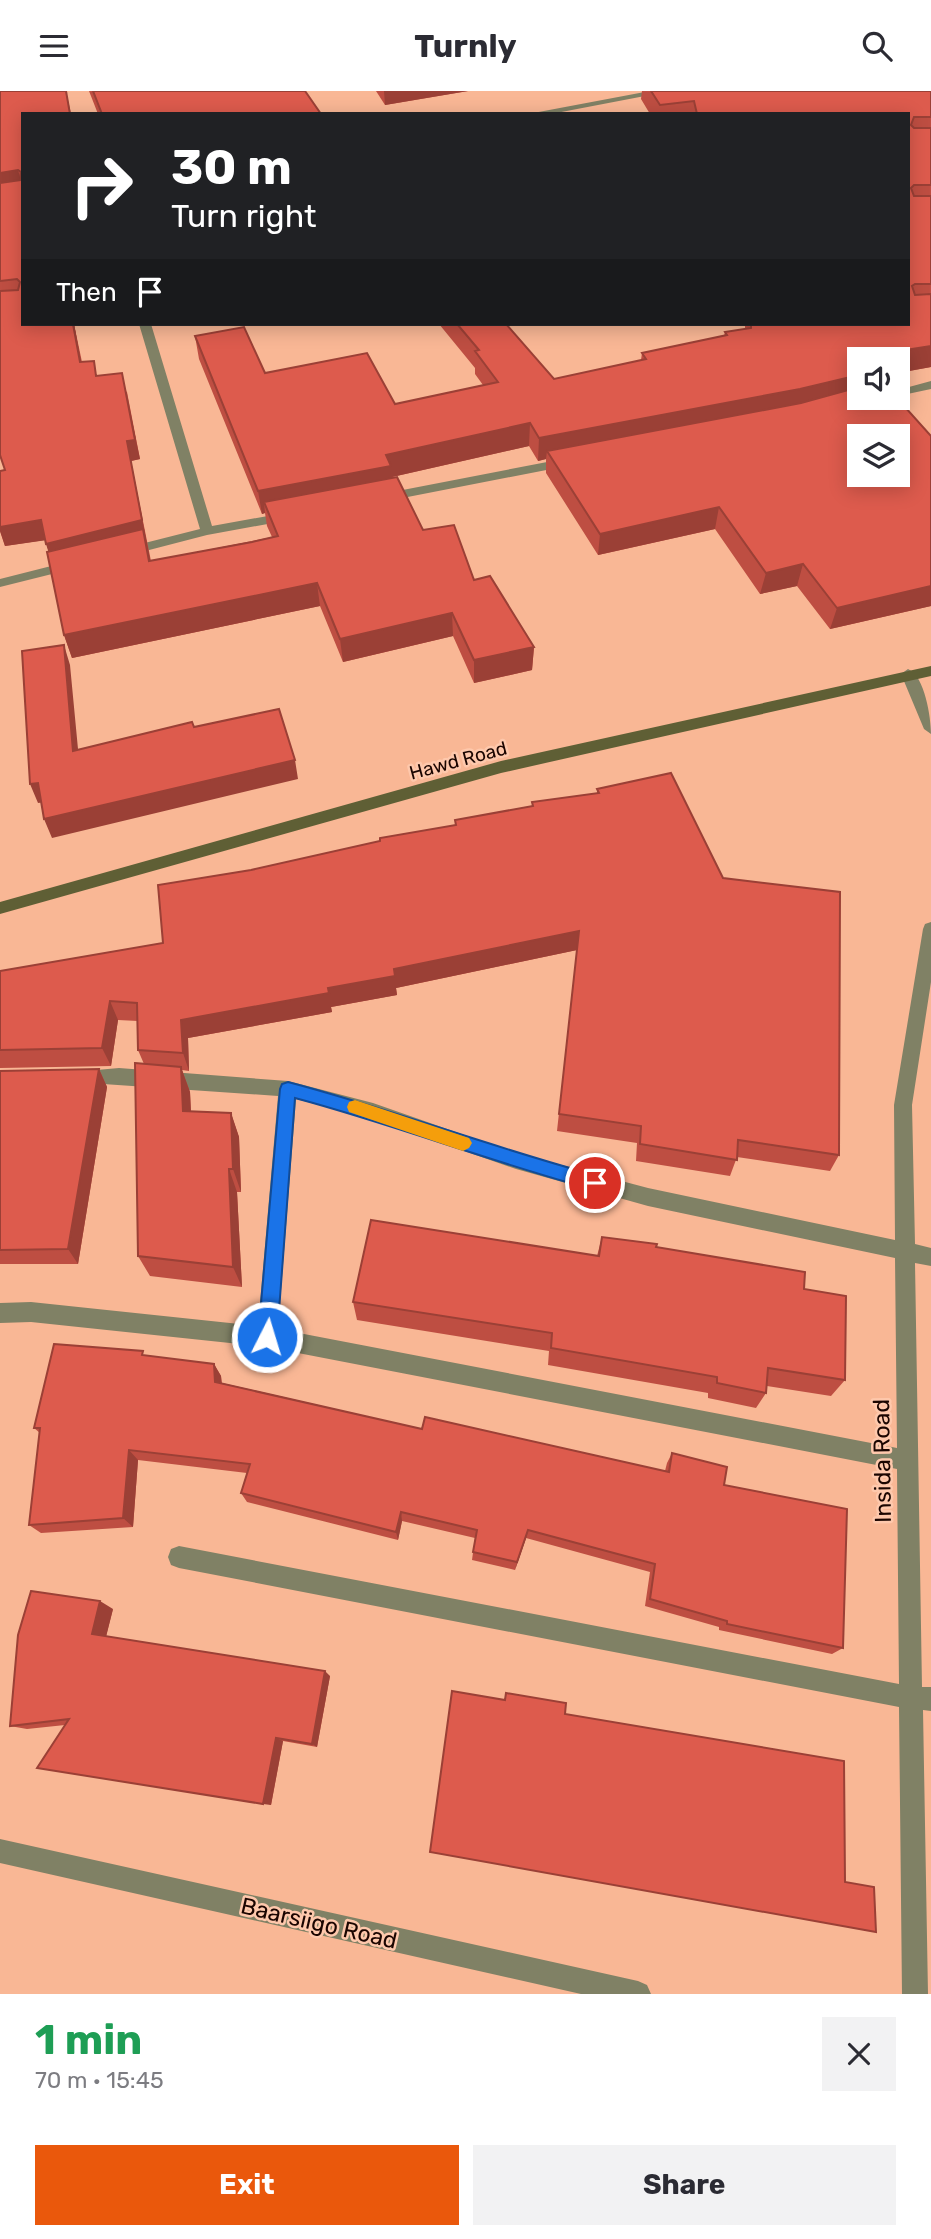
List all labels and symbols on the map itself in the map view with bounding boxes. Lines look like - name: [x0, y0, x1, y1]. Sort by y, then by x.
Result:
- street label: Hawd Road: [407, 736, 509, 785]
- pin: [565, 1153, 625, 1213]
- position arrow: [230, 1300, 304, 1374]
- street label: Insida Road: [867, 1399, 897, 1523]
- street label: Baarsiigo Road: [238, 1891, 400, 1955]

